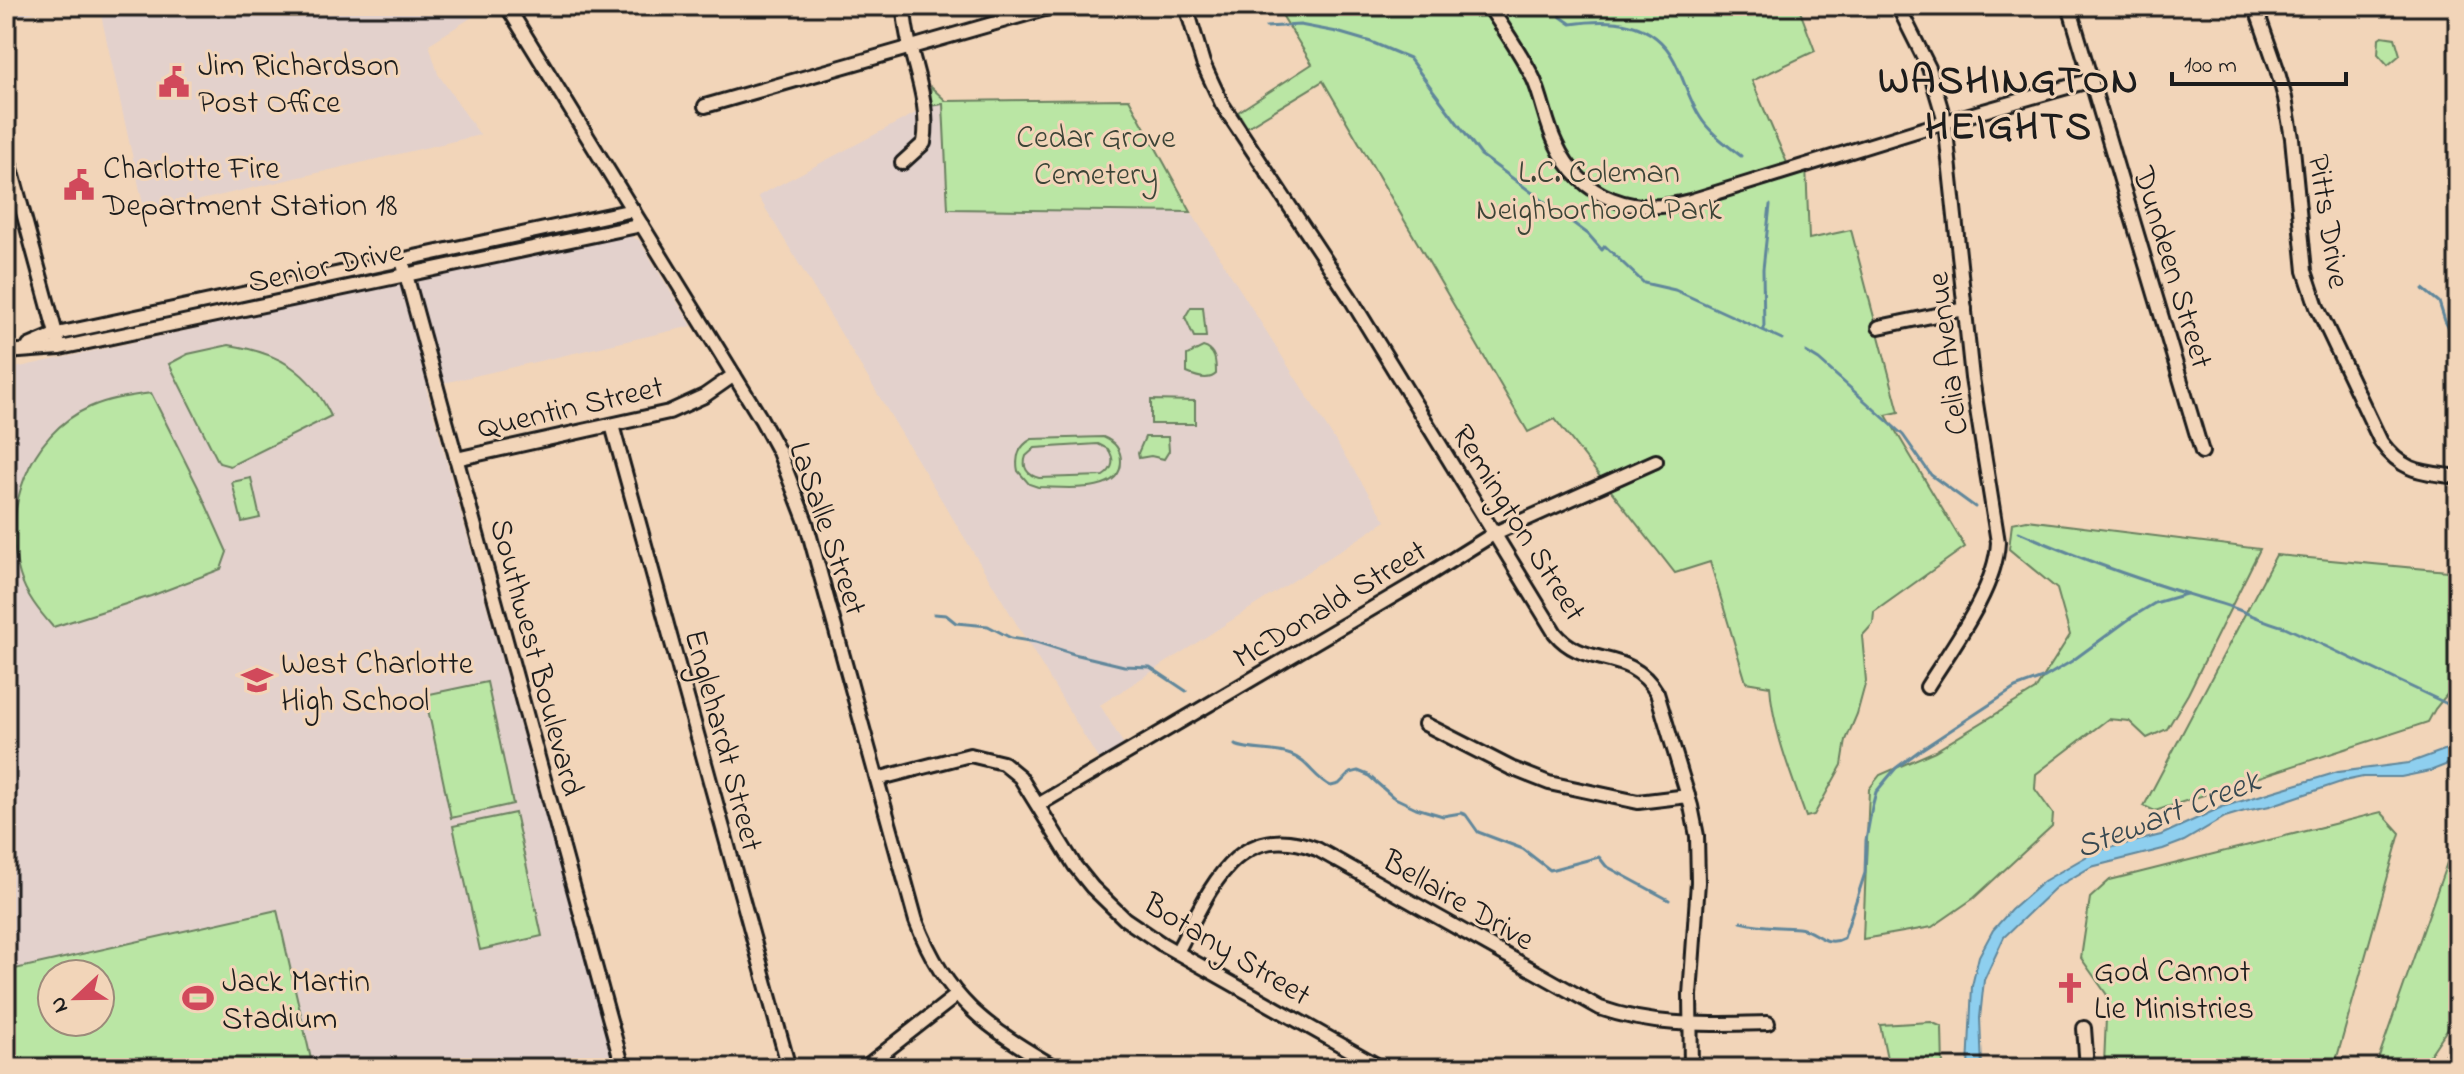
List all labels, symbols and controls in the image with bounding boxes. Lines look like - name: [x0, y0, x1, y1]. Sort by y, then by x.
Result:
- scale bar: [2172, 36, 2346, 86]
- place label: Jim Richardson Post Office: [198, 44, 399, 128]
- text: 100 m: [2184, 49, 2237, 84]
- district label: WASHINGTON HEIGHTS: [1878, 53, 2140, 158]
- public building icon: Jim Richardson Post Office: [157, 65, 191, 99]
- park label: Cedar Grove Cemetery: [1016, 116, 1176, 200]
- place label: Charlotte Fire Department Station 18: [102, 147, 398, 231]
- park label: L.C. Coleman Neighborhood Park: [1476, 151, 1723, 235]
- street label: Pitts Drive: [2293, 151, 2360, 293]
- street label: Dundeen Street: [2117, 160, 2224, 375]
- public building icon: Charlotte Fire Department Station 18: [62, 168, 96, 202]
- street label: Senior Drive: [244, 229, 408, 308]
- street label: Celia Avenue: [1916, 269, 1983, 438]
- street label: Quentin Street: [473, 365, 669, 454]
- street label: Remington Street: [1438, 416, 1597, 632]
- street label: LaSalle Street: [774, 436, 877, 622]
- street label: Southwest Boulevard: [475, 514, 594, 802]
- street label: McDonald Street: [1225, 529, 1437, 682]
- street label: Englehardt Street: [669, 625, 774, 857]
- place label: West Charlotte High School: [281, 642, 474, 726]
- school or university icon: West Charlotte High School: [240, 663, 274, 697]
- water label: Stewart Creek: [2069, 757, 2270, 874]
- street label: Bellaire Drive: [1372, 839, 1543, 965]
- street label: Botany Street: [1132, 882, 1319, 1020]
- place label: God Cannot Lie Ministries: [2094, 950, 2254, 1034]
- north arrow: [36, 958, 116, 1038]
- place label: Jack Martin Stadium: [222, 960, 370, 1044]
- church icon: God Cannot Lie Ministries: [2053, 971, 2087, 1005]
- sports icon: Jack Martin Stadium: [181, 981, 215, 1015]
- text: N: [43, 991, 78, 1017]

